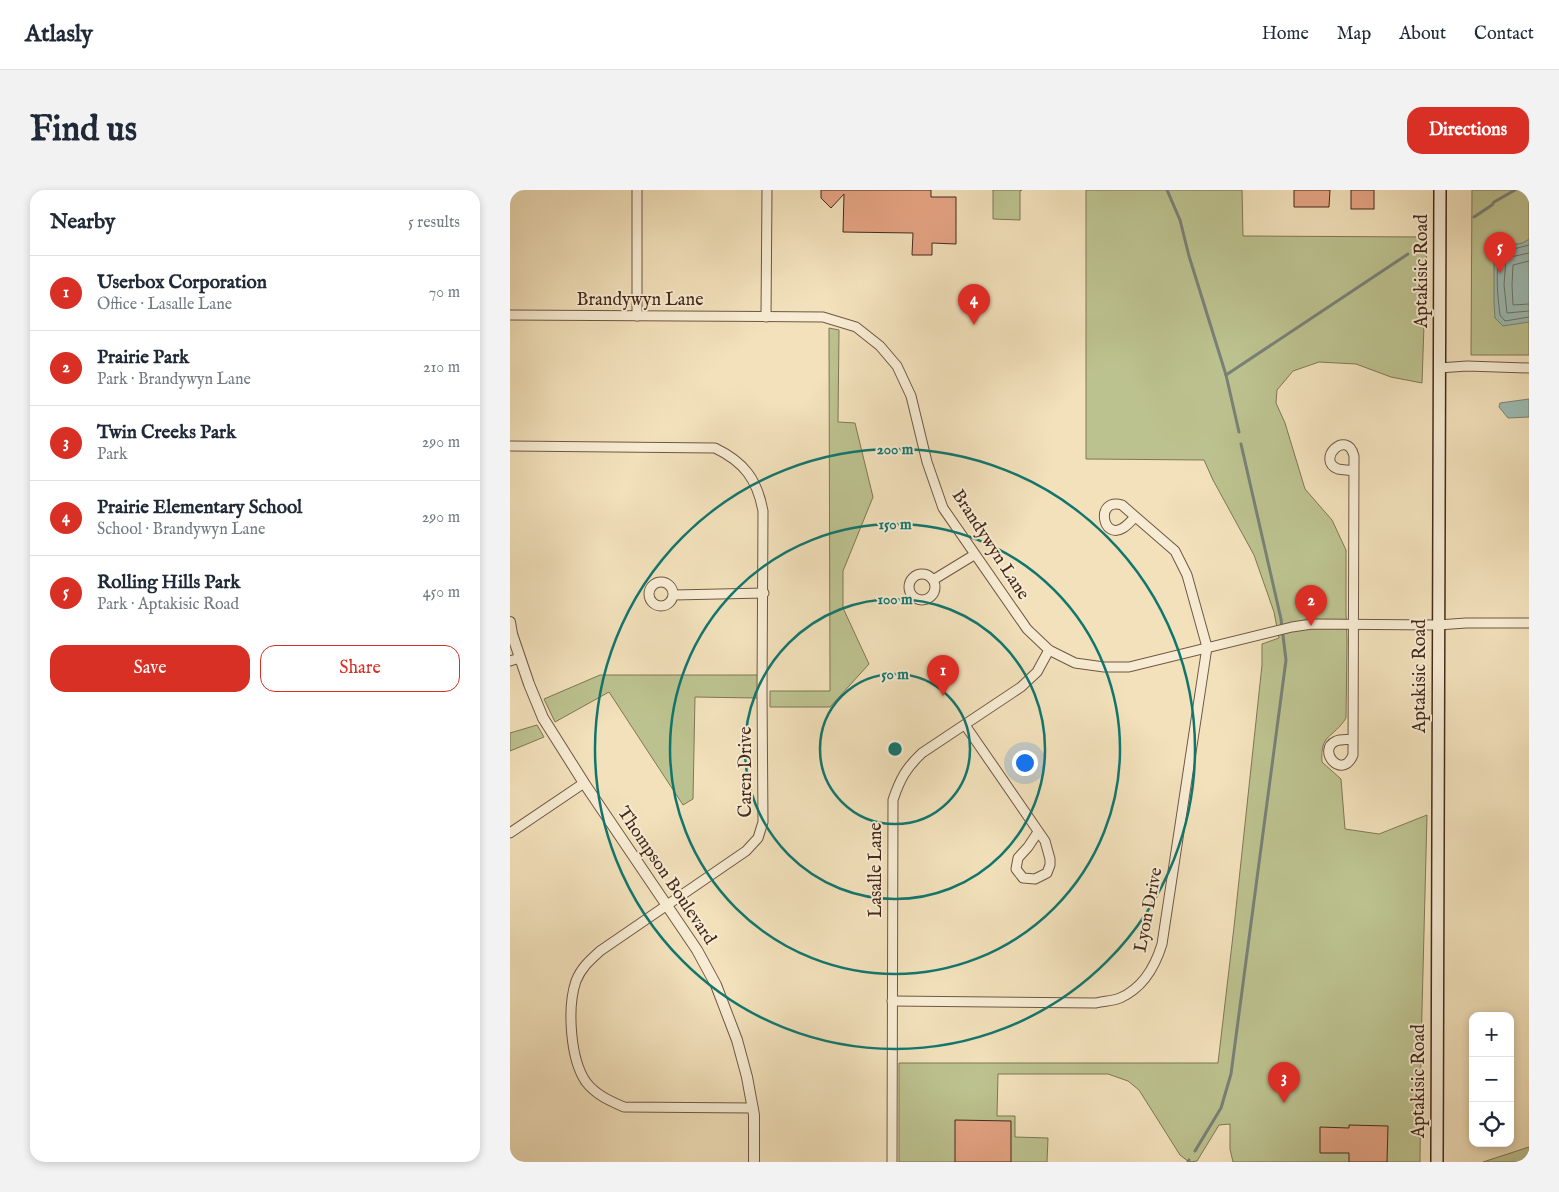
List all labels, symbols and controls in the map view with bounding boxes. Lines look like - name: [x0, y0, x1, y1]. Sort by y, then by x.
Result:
- text: Atlasly: [25, 19, 93, 50]
- text: Home: [1262, 23, 1309, 46]
- text: Map: [1337, 23, 1371, 46]
- text: About: [1399, 23, 1446, 46]
- text: Contact: [1474, 23, 1534, 46]
- button: Directions: [1407, 107, 1529, 154]
- text: Find us: [30, 108, 137, 153]
- text: Nearby: [50, 209, 115, 236]
- text: 5 results: [408, 213, 460, 233]
- street label: Aptakisic Road: [1411, 214, 1434, 329]
- pin: 5: [1484, 232, 1516, 273]
- text: Userbox Corporation: [97, 271, 267, 295]
- text: 1: [63, 283, 69, 303]
- text: 70 m: [429, 283, 460, 303]
- pin: 4: [958, 284, 990, 325]
- street label: Brandywyn Lane: [577, 289, 703, 312]
- text: Office · Lasalle Lane: [97, 295, 232, 315]
- text: Prairie Park: [97, 346, 189, 370]
- text: 2: [62, 358, 70, 378]
- text: 210 m: [423, 358, 460, 378]
- text: Park · Brandywyn Lane: [97, 370, 251, 390]
- text: Twin Creeks Park: [97, 421, 236, 445]
- text: 3: [63, 433, 69, 453]
- text: 290 m: [422, 433, 460, 453]
- text: 200 m: [877, 440, 914, 459]
- text: Park: [97, 445, 127, 465]
- street label: Brandywyn Lane: [946, 486, 1034, 604]
- text: Prairie Elementary School: [97, 496, 302, 520]
- text: 4: [62, 508, 70, 528]
- text: 290 m: [422, 508, 460, 528]
- text: 150 m: [878, 515, 912, 534]
- text: School · Brandywyn Lane: [97, 520, 265, 540]
- text: Rolling Hills Park: [97, 571, 240, 595]
- text: 5: [63, 583, 69, 603]
- text: 450 m: [423, 583, 460, 603]
- pin: 2: [1295, 585, 1327, 626]
- text: 100 m: [877, 590, 913, 609]
- text: Park · Aptakisic Road: [97, 595, 239, 615]
- street label: Aptakisic Road: [1409, 619, 1432, 734]
- button: Save: [50, 645, 250, 692]
- button: Share: [260, 645, 460, 692]
- pin: 1: [927, 655, 959, 696]
- text: 50 m: [881, 665, 909, 684]
- street label: Caren Drive: [735, 727, 758, 817]
- centre of rings: [886, 740, 904, 758]
- your location: [1012, 750, 1038, 776]
- street label: Thompson Boulevard: [611, 803, 721, 950]
- street label: Lasalle Lane: [865, 822, 888, 918]
- street label: Lyon Drive: [1130, 866, 1168, 954]
- map controls: [1469, 1012, 1514, 1147]
- button: +: [1469, 1012, 1514, 1057]
- street label: Aptakisic Road: [1408, 1024, 1431, 1139]
- button: −: [1469, 1057, 1514, 1102]
- pin: 3: [1268, 1062, 1300, 1103]
- button: locate: [1469, 1102, 1514, 1147]

